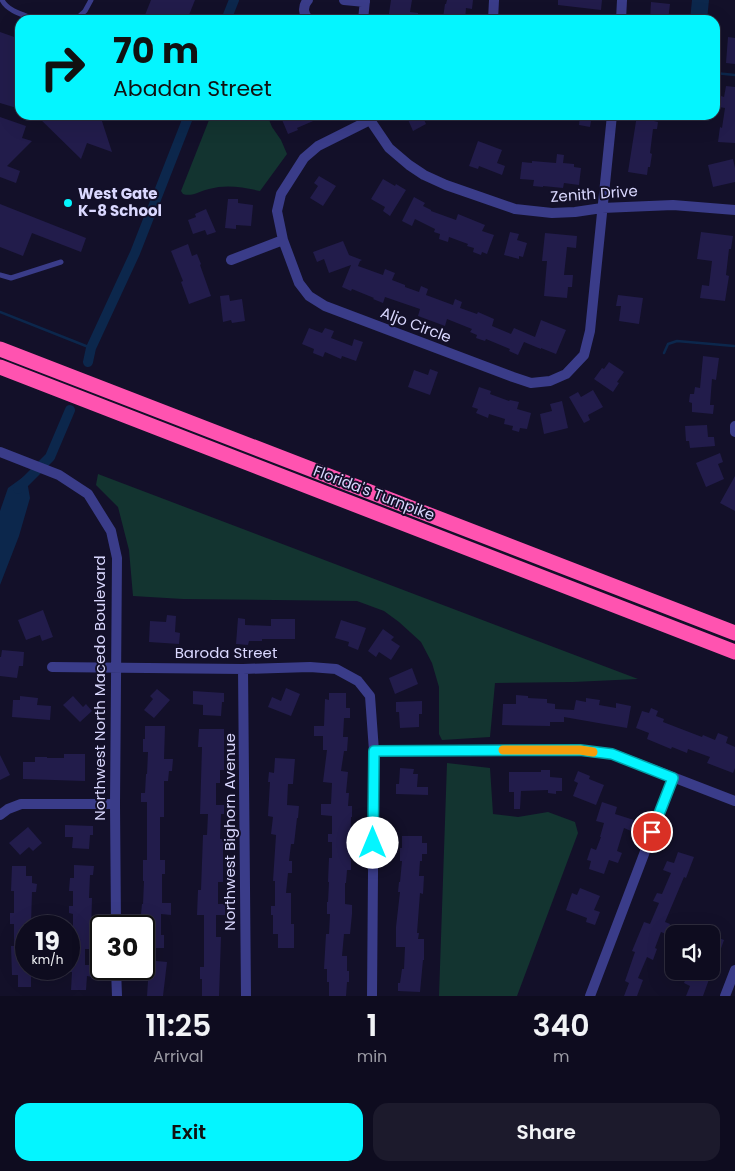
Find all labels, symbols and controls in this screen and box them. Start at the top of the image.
text: 70 m [113,26,199,75]
icon: right [30,35,95,100]
text: Abadan Street [113,73,272,104]
street label: Zenith Drive [550,180,638,207]
place label: West Gate K-8 School [78,183,162,221]
marker: West Gate K-8 School [62,197,74,209]
street label: Aljo Circle [378,301,455,348]
street label: Florida's Turnpike [310,460,438,525]
street label: Northwest North Macedo Boulevard [89,555,110,821]
street label: Baroda Street [175,642,277,663]
street label: Northwest Bighorn Avenue [219,733,240,931]
pin [631,811,673,853]
position arrow [346,816,398,868]
icon: arrive [638,818,666,846]
speed limit sign: 30 [90,915,155,980]
text: 19 [35,924,60,959]
map controls [665,925,720,980]
button: sound [665,925,720,980]
text: km/h [32,951,63,968]
text: 11:25 [145,1004,211,1047]
text: 1 [367,1004,377,1047]
text: 340 [533,1004,590,1047]
text: Arrival [153,1045,204,1068]
text: min [357,1045,387,1068]
text: m [553,1045,569,1068]
button: Exit [15,1103,363,1161]
button: Share [373,1103,720,1161]

